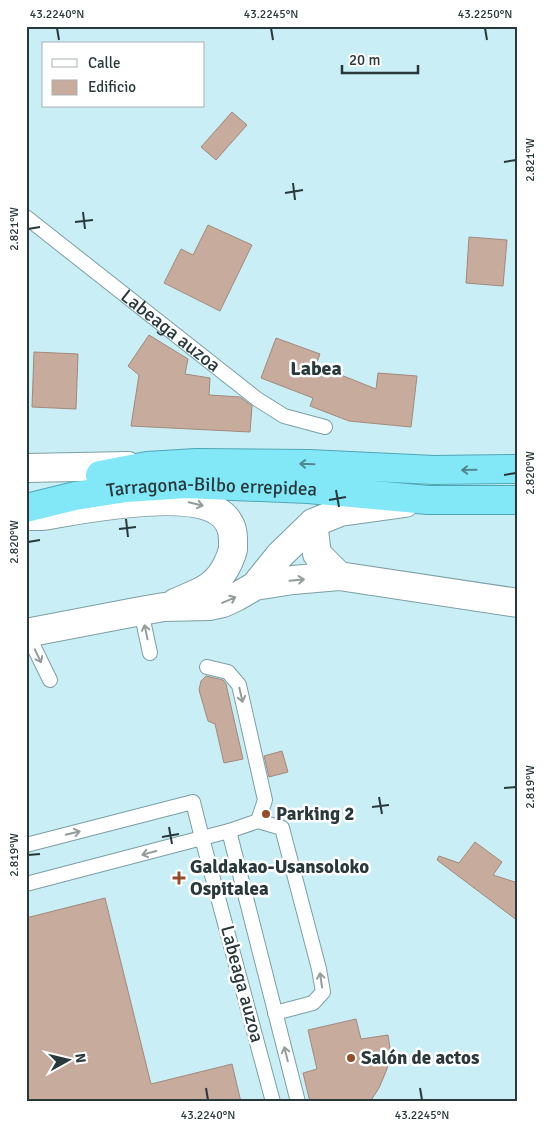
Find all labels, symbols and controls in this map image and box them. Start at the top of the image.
text: 43.2240°N [30,7,84,22]
text: 43.2245°N [244,7,298,22]
text: 43.2250°N [458,7,512,22]
legend [42,42,205,108]
scale bar [342,42,418,74]
text: 20 m [349,51,380,69]
text: Calle [88,54,121,72]
text: Edificio [88,78,136,96]
text: 2.821°W [523,138,538,182]
text: 2.821°W [7,207,22,251]
street label: Labeaga auzoa [116,284,225,377]
district label: Labea [290,356,342,381]
text: 2.820°W [523,451,538,495]
one-way arrow [299,460,315,469]
one-way arrow [461,465,477,474]
street label: Tarragona-Bilbo errepidea [105,472,318,503]
one-way arrow [188,500,204,509]
text: 2.820°W [7,520,22,564]
one-way arrow [289,575,305,584]
one-way arrow [221,595,236,604]
one-way arrow [141,624,150,640]
one-way arrow [34,648,44,663]
one-way arrow [237,686,246,702]
text: 2.819°W [523,765,538,809]
place label: Parking 2 [276,802,355,826]
marker: Parking 2 [260,808,272,820]
one-way arrow [65,827,81,837]
text: 2.819°W [7,833,22,877]
one-way arrow [142,848,158,858]
place label: Galdakao-Usansoloko Ospitalea [190,855,369,901]
marker: Galdakao-Usansoloko Ospitalea [172,871,186,885]
street label: Labeaga auzoa [215,923,269,1045]
one-way arrow [316,972,326,988]
north arrow [42,1036,92,1086]
place label: Salón de actos [361,1046,479,1070]
one-way arrow [280,1047,290,1063]
text: N [71,1052,89,1064]
marker: Salón de actos [345,1052,357,1064]
text: 43.2240°N [181,1108,235,1123]
text: 43.2245°N [395,1108,449,1123]

